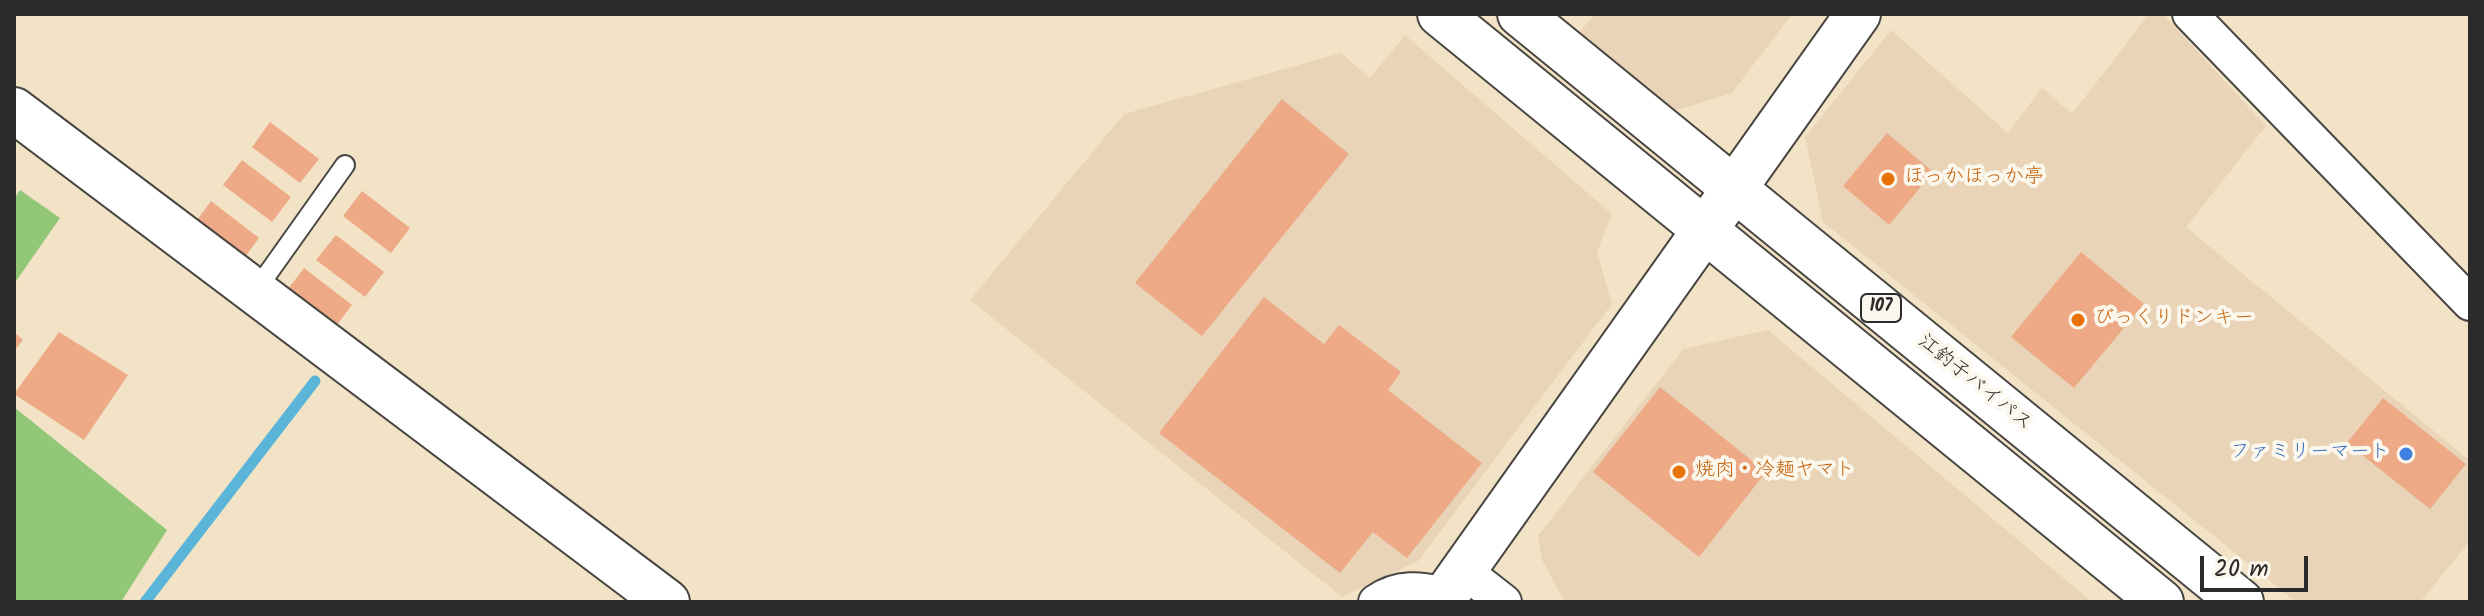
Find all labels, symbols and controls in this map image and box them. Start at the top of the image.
place label: ほっかほっか亭 [1904,167,2044,191]
marker: ほっかほっか亭 [1879,170,1897,188]
road number: 107 [1861,294,1901,322]
place label: びっくりドンキー [2094,308,2254,332]
marker: びっくりドンキー [2069,311,2087,329]
street label: 江釣子バイパス [1912,331,2036,437]
place label: ファミリーマート [2230,442,2390,466]
marker: ファミリーマート [2397,445,2415,463]
place label: 焼肉・冷麺ヤマト [1695,460,1855,484]
marker: 焼肉・冷麺ヤマト [1670,463,1688,481]
scale bar [2204,540,2312,590]
text: 20 m [2214,550,2269,589]

